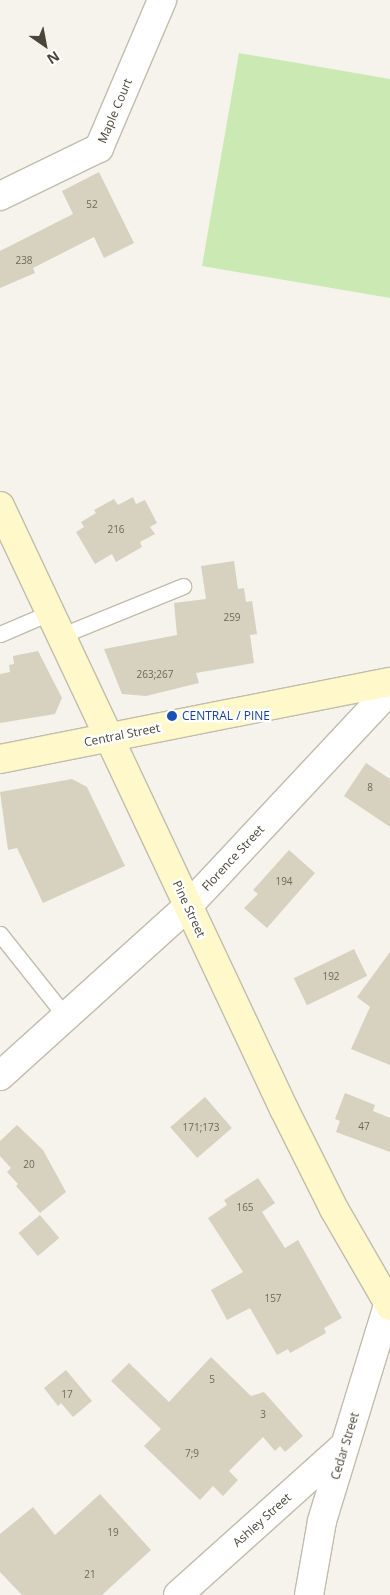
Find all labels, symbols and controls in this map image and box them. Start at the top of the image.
north arrow [20,20,70,70]
text: N [43,47,63,69]
street label: Maple Court [95,76,135,146]
house number: 52 [86,199,98,211]
house number: 238 [15,255,33,267]
house number: 216 [107,524,125,536]
house number: 259 [223,612,241,624]
house number: 263;267 [137,669,173,681]
place label: CENTRAL / PINE [182,709,270,723]
marker: CENTRAL / PINE [166,710,178,722]
street label: Central Street [83,721,161,749]
house number: 8 [367,782,373,794]
street label: Florence Street [199,822,267,894]
house number: 194 [275,876,293,888]
street label: Pine Street [170,878,208,940]
house number: 192 [322,971,340,983]
house number: 47 [358,1121,370,1133]
house number: 171;173 [183,1122,219,1134]
house number: 20 [23,1159,35,1171]
house number: 165 [236,1202,254,1214]
house number: 157 [264,1293,282,1305]
house number: 5 [209,1374,215,1386]
house number: 17 [61,1389,73,1401]
house number: 3 [260,1409,266,1421]
street label: Cedar Street [328,1410,362,1482]
house number: 7;9 [185,1448,199,1460]
street label: Ashley Street [230,1490,294,1550]
house number: 19 [107,1527,119,1539]
house number: 21 [84,1569,96,1581]

